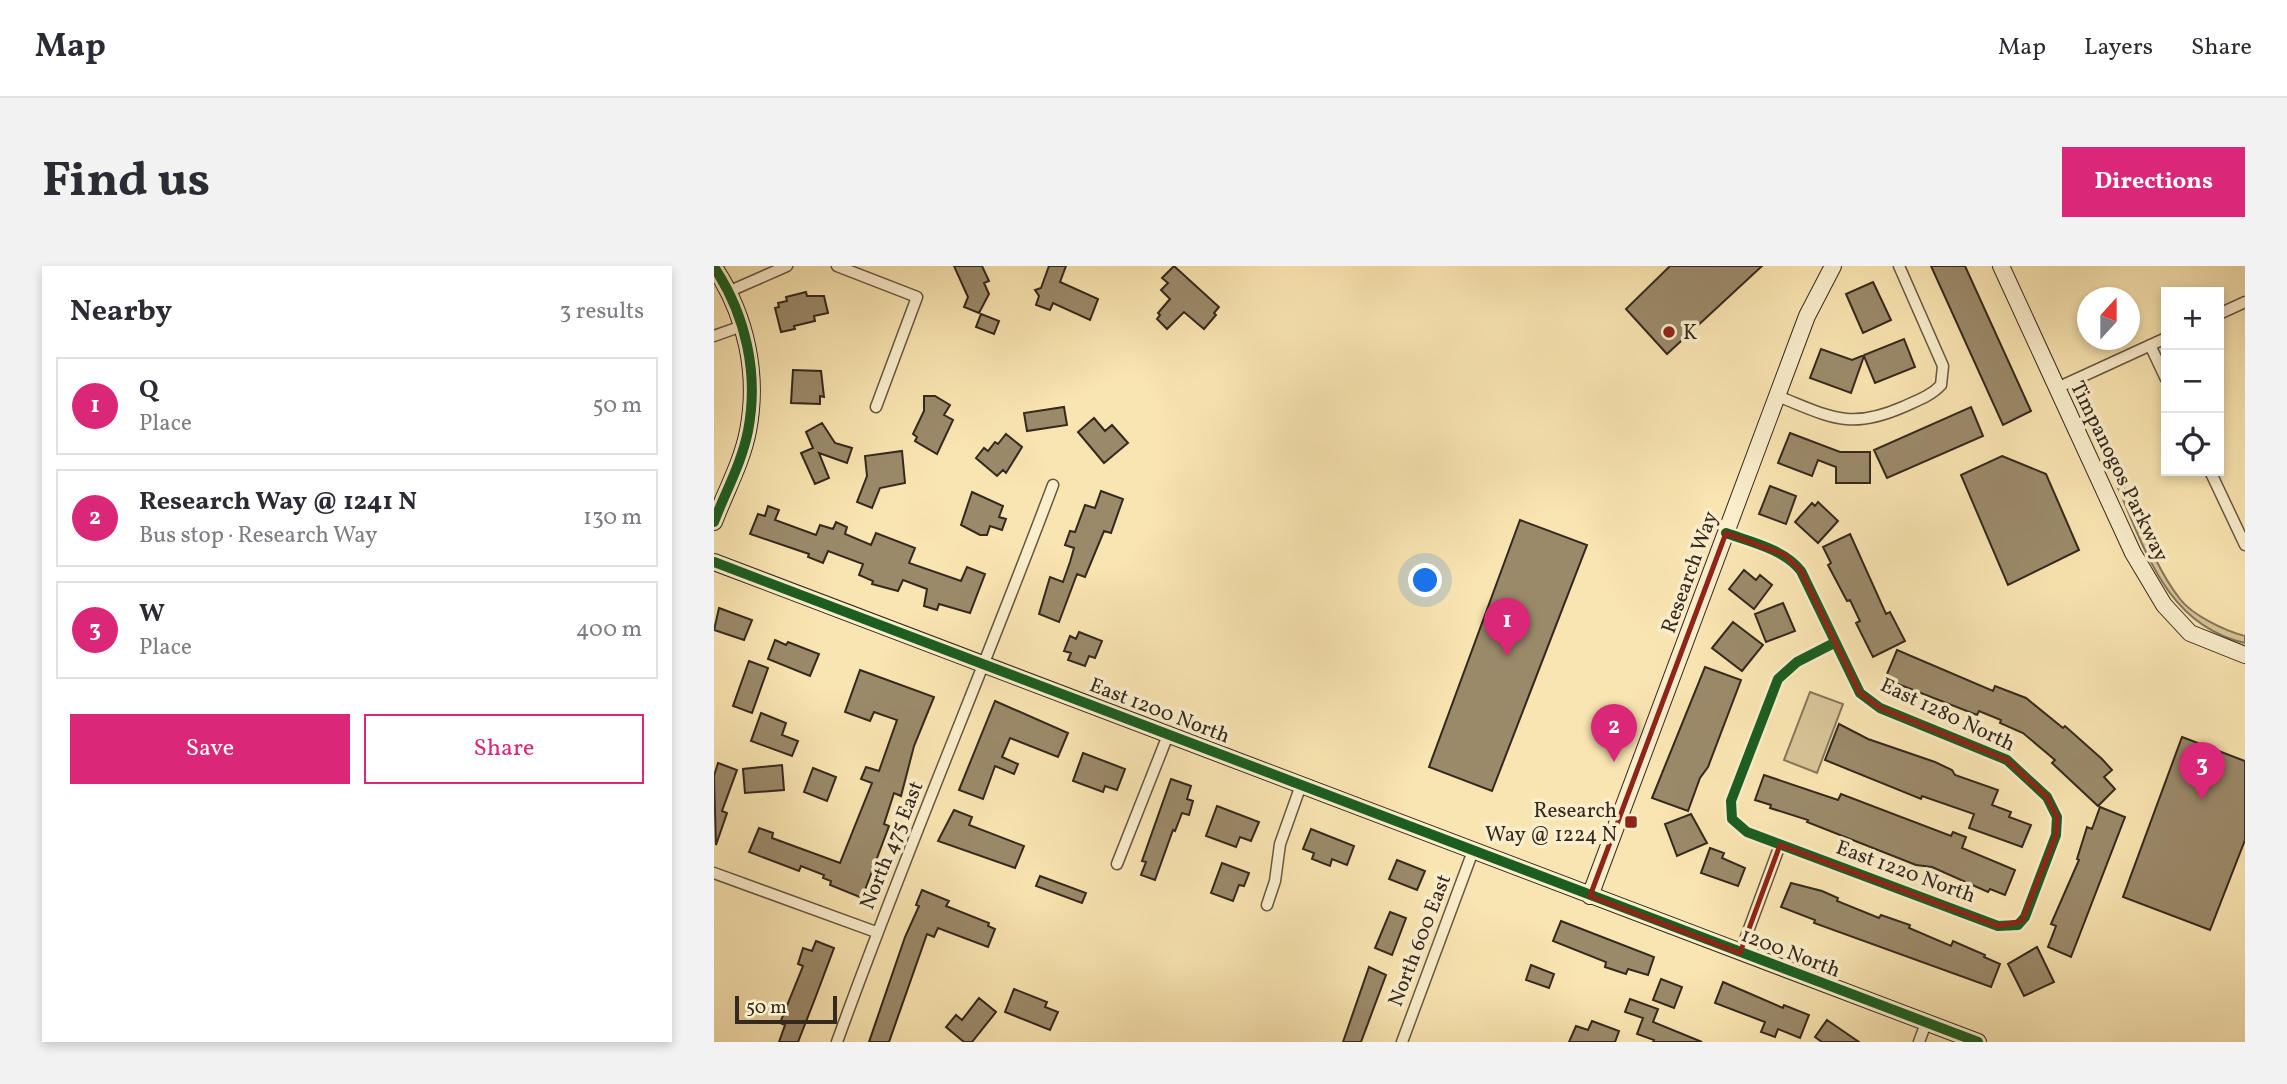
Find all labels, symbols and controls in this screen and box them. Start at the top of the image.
text: Map [35,25,106,71]
text: Map [1998,31,2046,65]
text: Layers [2084,31,2153,65]
text: Share [2191,31,2252,65]
button: Directions [2062,147,2245,217]
text: Find us [42,148,210,217]
north arrow [2077,287,2140,350]
map controls [2161,287,2224,476]
button: + [2161,287,2224,350]
text: Nearby [70,291,172,333]
text: 3 results [559,296,644,328]
place label: K [1683,319,1697,348]
marker: K [1661,324,1677,340]
button: − [2161,350,2224,413]
text: Q [139,372,158,408]
street label: Timpanogos Parkway [2062,376,2175,567]
text: 1 [90,390,100,422]
text: 50 m [593,390,642,422]
text: Place [139,408,192,440]
button: locate [2161,413,2224,476]
text: Research Way @ 1241 N [139,484,417,520]
text: 2 [89,502,101,534]
text: 130 m [583,502,642,534]
street label: Research Way [1655,507,1726,638]
text: Bus stop · Research Way [139,520,378,552]
your location [1408,563,1442,597]
text: W [139,596,165,632]
pin: 1 [1484,598,1530,656]
text: 3 [89,614,101,646]
text: 400 m [576,614,642,646]
text: Place [139,632,192,664]
street label: East 1200 North [1085,671,1234,751]
street label: East 1280 North [1875,671,2020,759]
pin: 2 [1591,704,1637,762]
button: Save [70,714,350,784]
button: Share [364,714,644,784]
pin: 3 [2179,742,2225,800]
street label: North 475 East [853,777,931,914]
place label: Research Way @ 1224 N [1485,797,1617,850]
marker: Research Way @ 1224 N [1623,814,1639,830]
street label: East 1220 North [1832,834,1979,911]
street label: North 600 East [1382,870,1459,1011]
street label: 1200 North [1736,921,1844,986]
scale bar [735,993,836,1025]
text: 50 m [746,995,787,1021]

